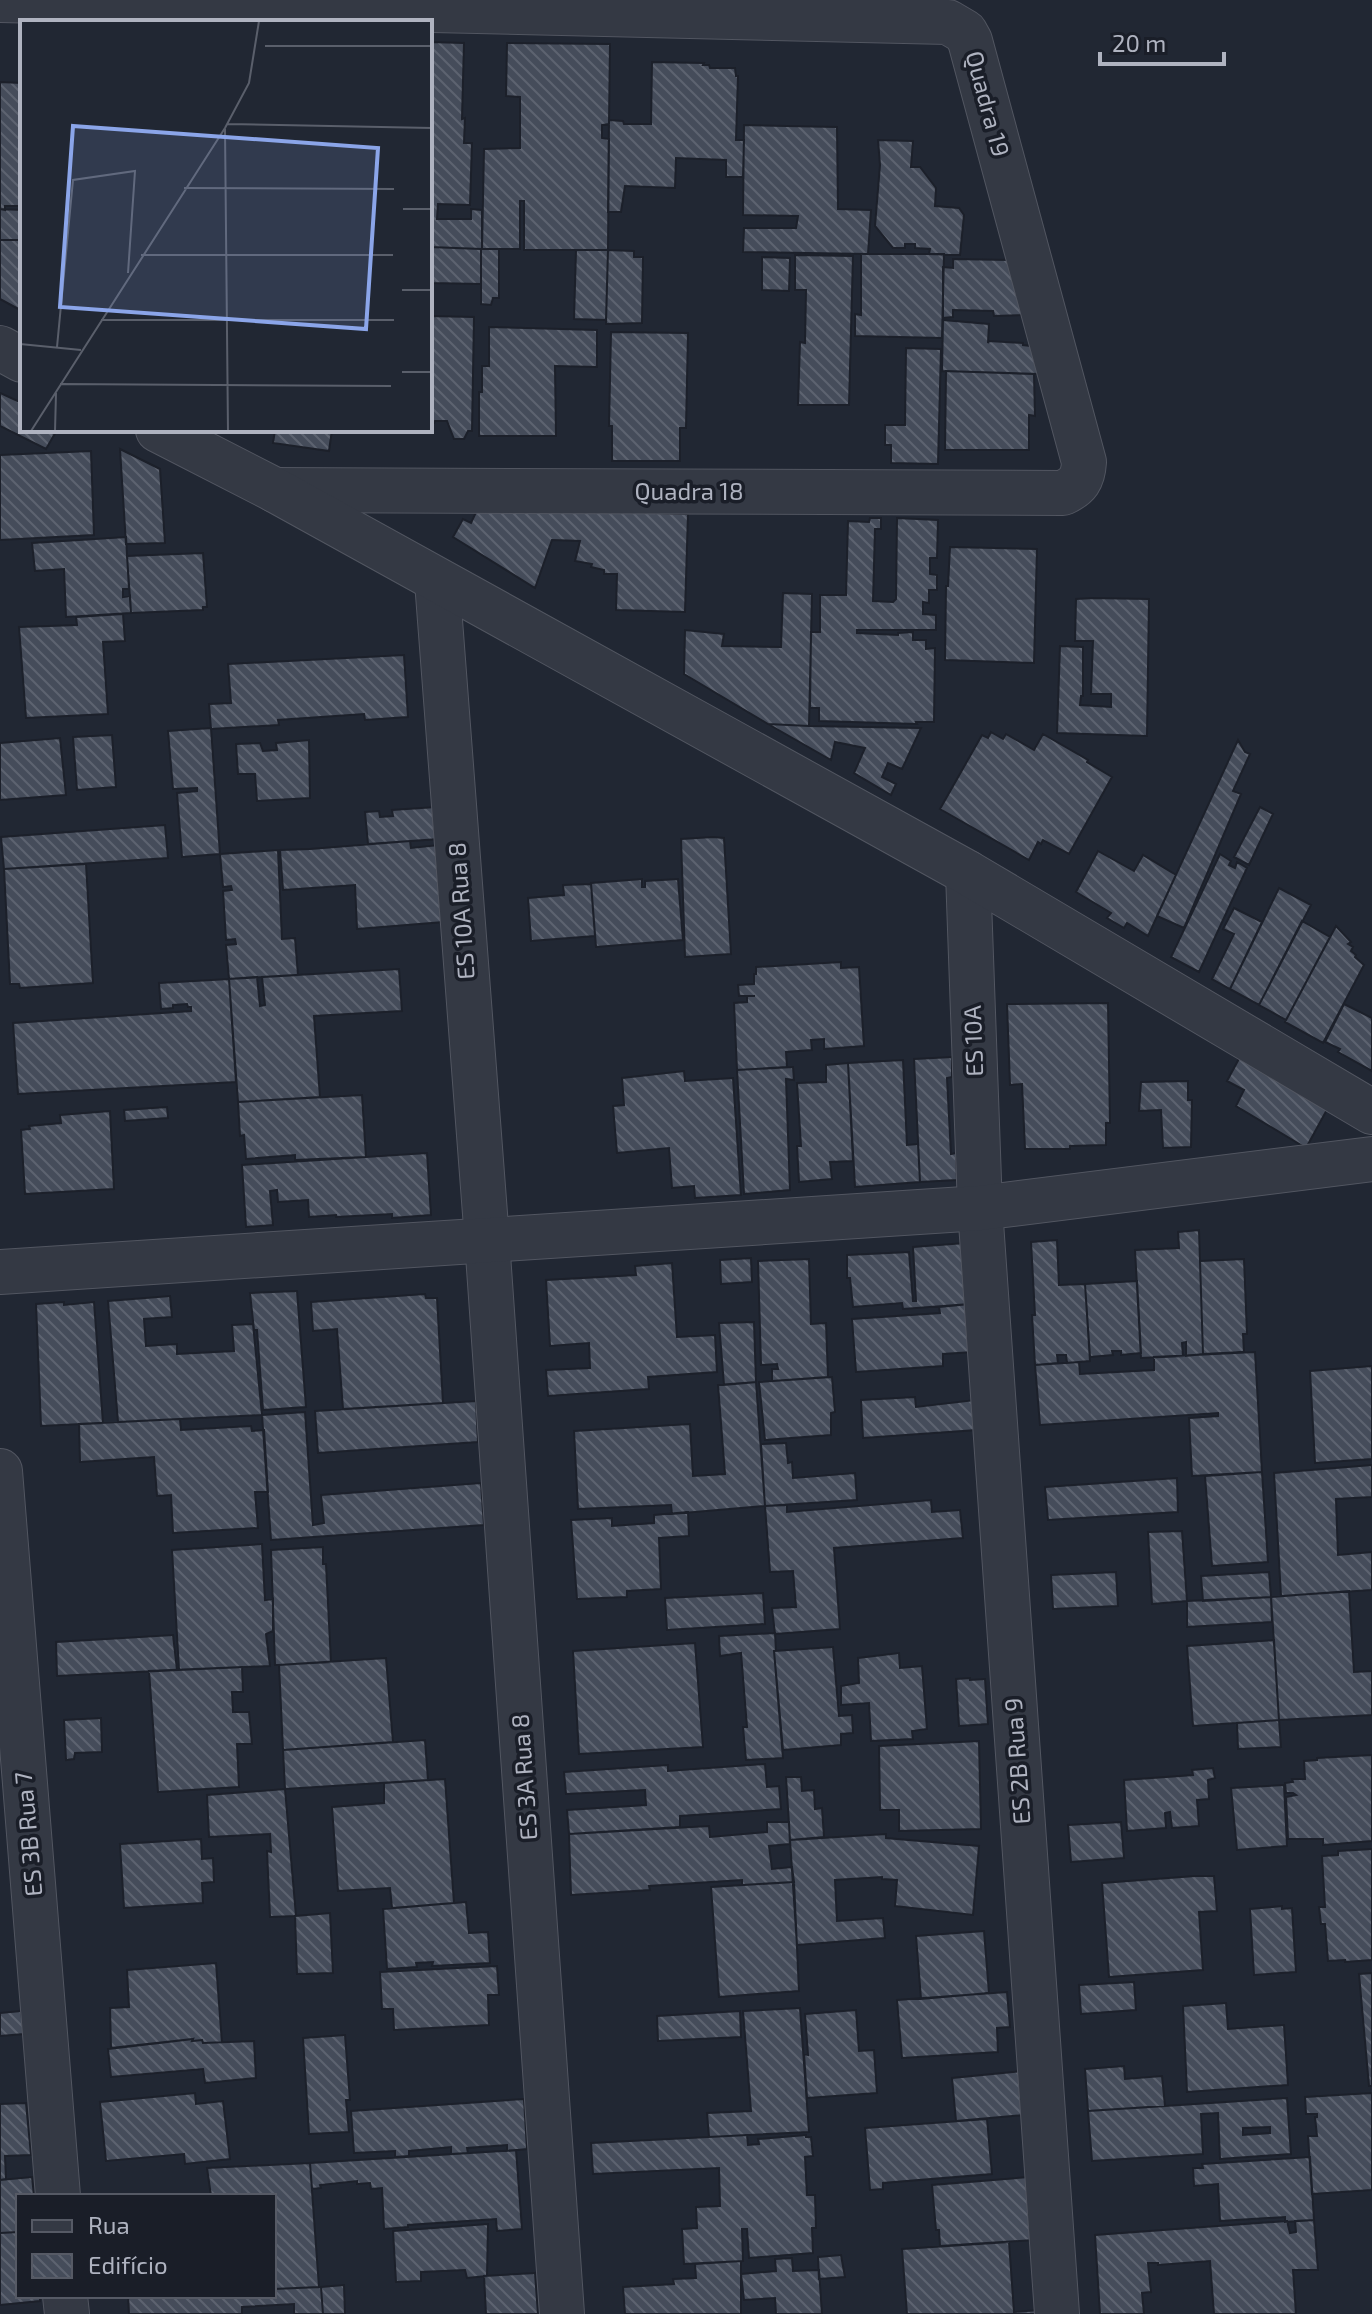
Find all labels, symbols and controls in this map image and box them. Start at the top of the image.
scale bar [1100,16,1224,66]
inset map [20,20,432,432]
text: 20 m [1112,28,1166,57]
street label: Quadra 19 [960,48,1016,160]
street label: Quadra 18 [635,476,743,505]
street label: ES 10A Rua 8 [441,841,480,981]
street label: ES 10A [957,1005,988,1077]
street label: ES 2B Rua 9 [998,1697,1035,1825]
street label: ES 3A Rua 8 [505,1713,542,1841]
street label: ES 3B Rua 7 [8,1771,47,1898]
legend [16,2194,276,2298]
text: Rua [88,2210,130,2239]
text: Edifício [88,2250,168,2279]

